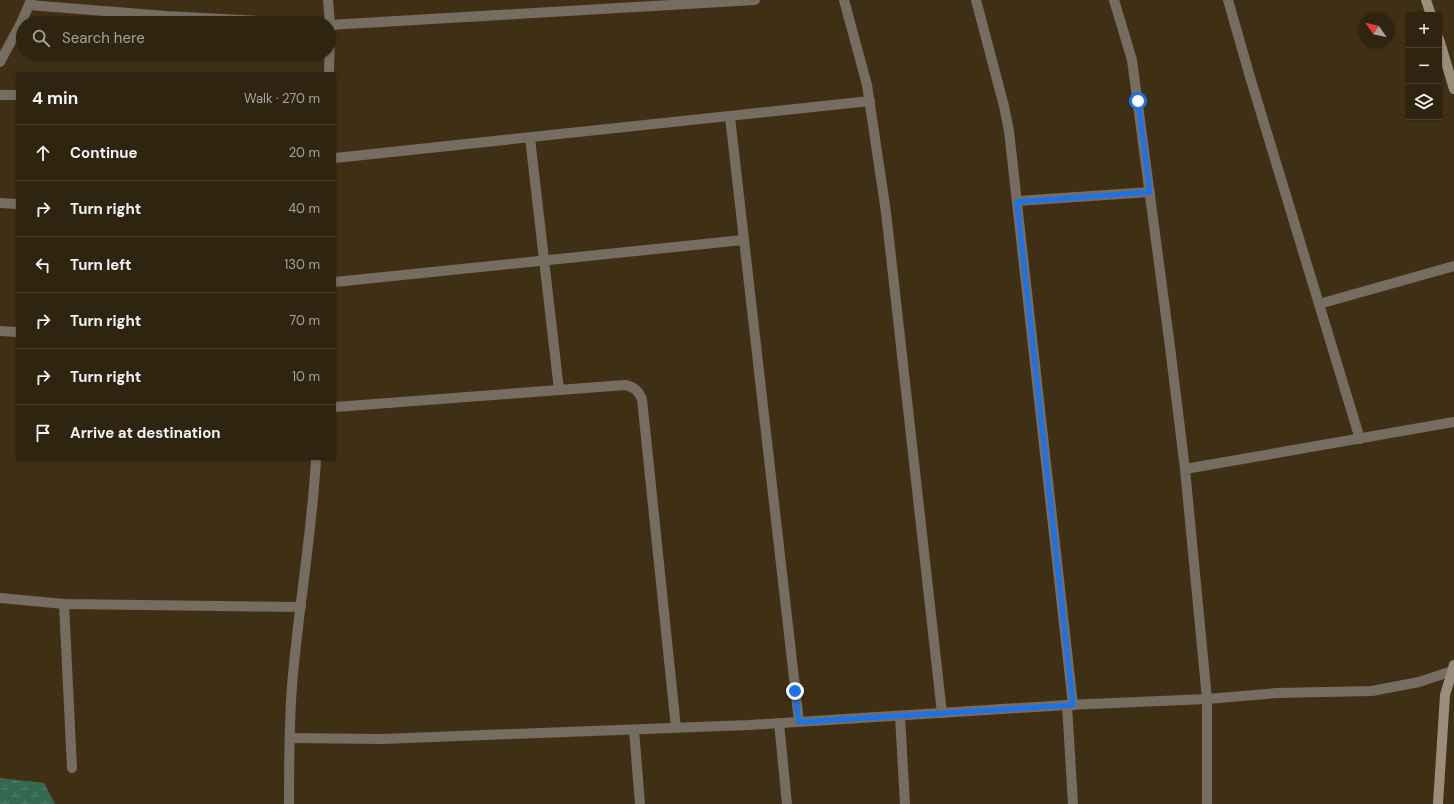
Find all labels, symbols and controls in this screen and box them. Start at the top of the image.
north arrow [1358,12,1394,48]
map controls [1406,12,1442,120]
button: + [1406,12,1442,48]
search box [16,16,336,60]
icon: search [30,27,52,49]
text: Search here [62,28,145,48]
button: − [1406,48,1442,84]
button: layers [1406,84,1442,120]
text: 4 min [32,87,78,109]
text: Walk · 270 m [244,90,320,107]
route start [1129,92,1147,110]
icon: ahead [32,142,54,164]
text: Continue [70,143,138,163]
text: 20 m [289,144,320,161]
icon: right [32,198,54,220]
text: Turn right [70,199,141,219]
text: 40 m [288,200,320,217]
icon: left [32,254,54,276]
text: Turn left [70,255,131,275]
text: 130 m [284,256,320,273]
icon: right [32,310,54,332]
text: Turn right [70,311,141,331]
text: 70 m [289,312,320,329]
icon: right [32,366,54,388]
text: Turn right [70,367,141,387]
text: 10 m [292,368,320,385]
icon: arrive [32,422,54,444]
text: Arrive at destination [70,423,221,443]
route end [786,682,804,700]

